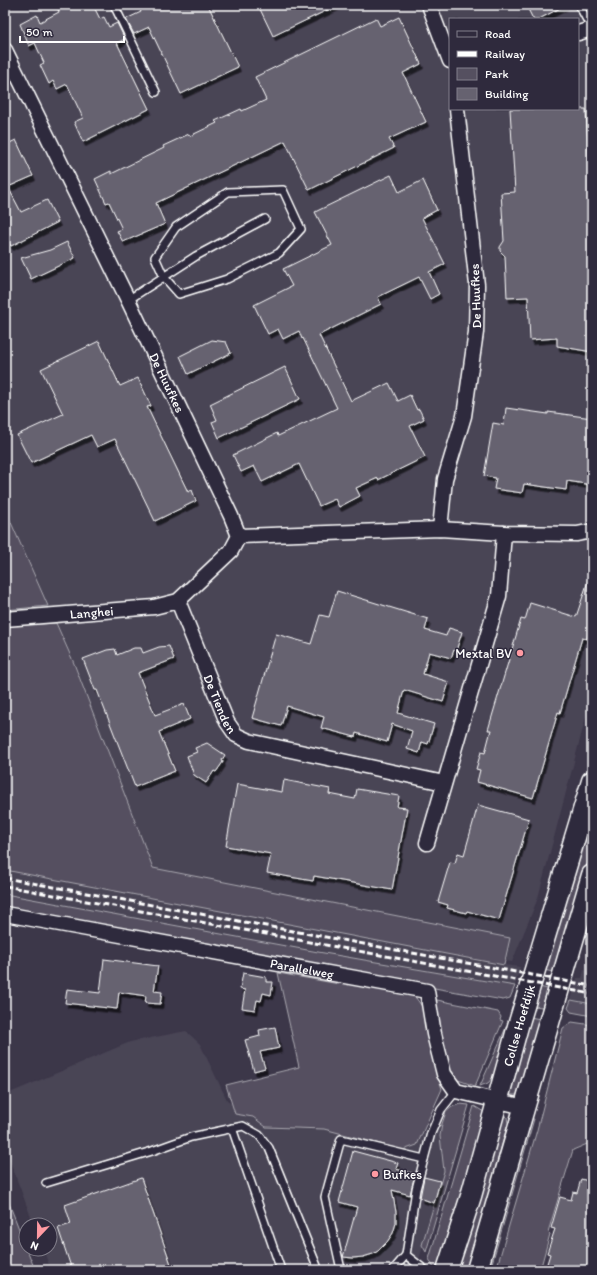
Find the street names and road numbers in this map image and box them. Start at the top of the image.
street label: De Huufkes [467,263,484,329]
street label: De Huufkes [146,350,188,415]
street label: Langhei [69,603,114,622]
street label: De Tienden [201,672,240,737]
street label: Parallelweg [269,956,335,982]
street label: Collse Hoefdijk [500,983,538,1068]

